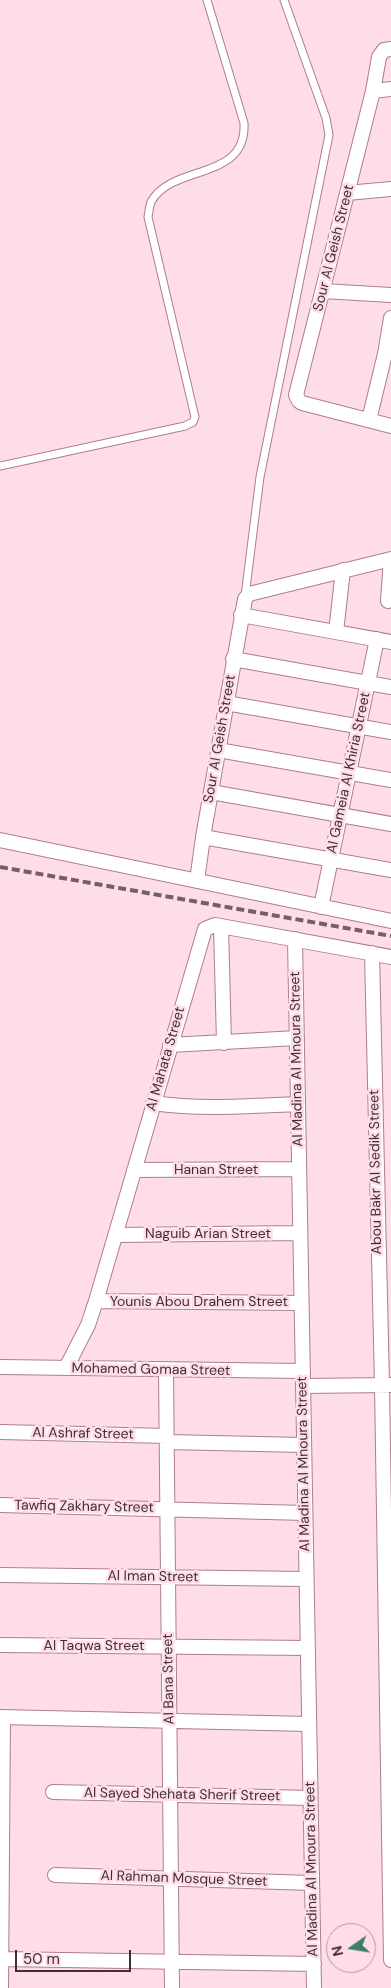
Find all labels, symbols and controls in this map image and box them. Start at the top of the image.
street label: Sour Al Geish Street [310,183,358,313]
street label: Sour Al Geish Street [200,674,240,804]
street label: Al Gameia Al Khiria Street [324,691,374,855]
street label: Al Madina Al Mnoura Street [287,971,307,1147]
street label: Al Mahata Street [143,1005,189,1113]
street label: Abou Bakr Al Sedik Street [366,1089,386,1255]
street label: Hanan Street [174,1162,258,1178]
street label: Naguib Arian Street [145,1226,271,1242]
street label: Younis Abou Drahem Street [110,1294,288,1310]
street label: Mohamed Gomaa Street [72,1360,230,1380]
street label: Al Madina Al Mnoura Street [294,1376,314,1552]
street label: Al Ashraf Street [32,1425,134,1443]
street label: Tawfiq Zakhary Street [14,1497,154,1517]
street label: Al Iman Street [107,1568,199,1586]
street label: Al Bana Street [160,1633,178,1725]
street label: Al Taqwa Street [44,1638,144,1654]
street label: Al Madina Al Mnoura Street [302,1781,322,1957]
street label: Al Sayed Shehata Sherif Street [84,1785,280,1805]
street label: Al Rahman Mosque Street [100,1868,268,1890]
north arrow [326,1923,376,1973]
scale bar [18,1940,134,1972]
text: N [327,1944,347,1958]
text: 50 m [23,1949,60,1969]

